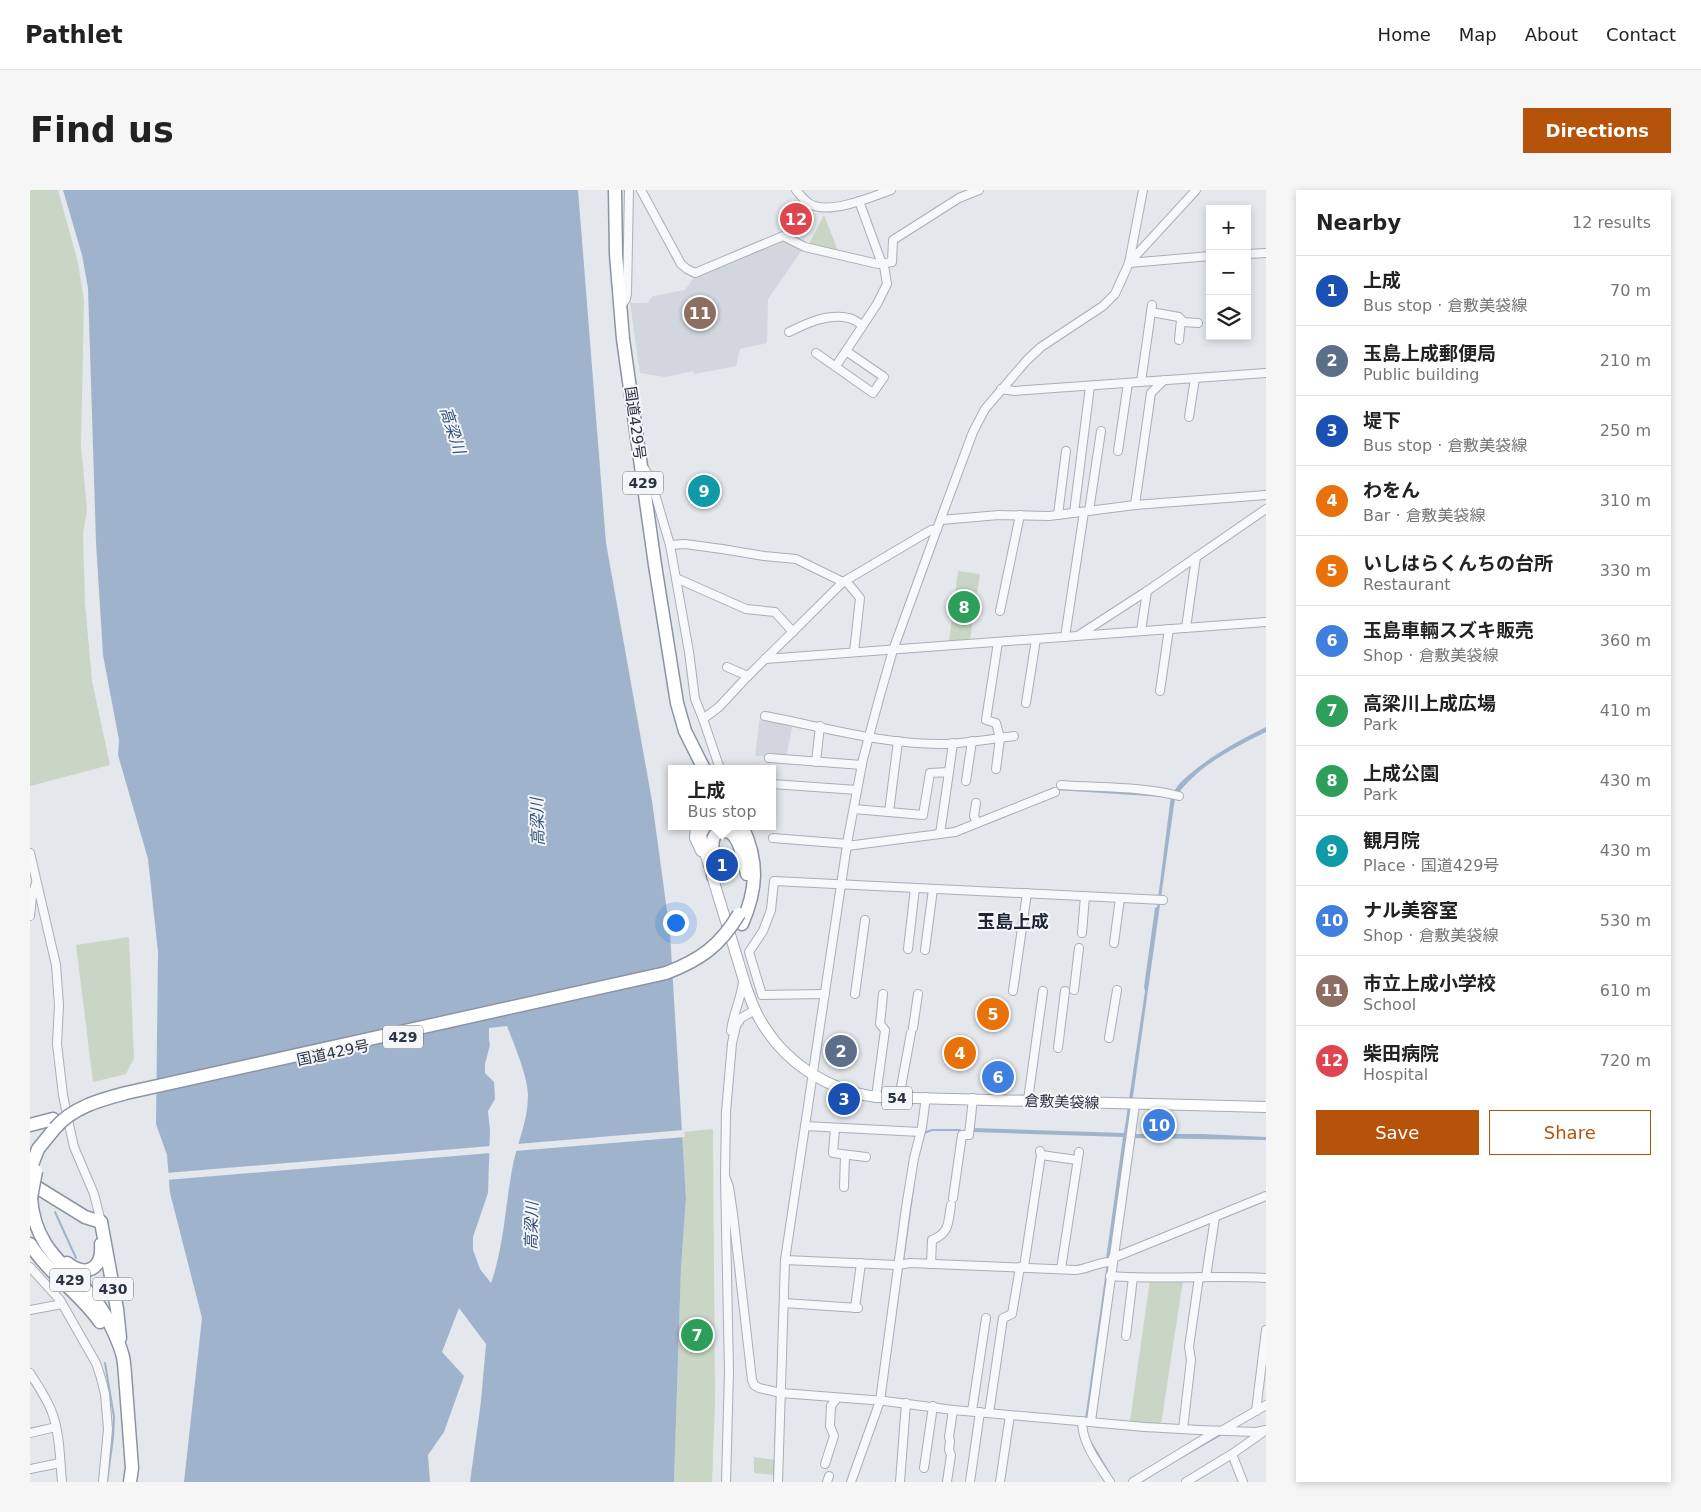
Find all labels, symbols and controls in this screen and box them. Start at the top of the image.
text: Pathlet [25,21,123,49]
text: Home [1378,24,1431,45]
text: Map [1459,24,1497,45]
text: About [1525,24,1578,45]
text: Contact [1606,24,1676,45]
button: Directions [1523,108,1671,153]
text: Find us [30,110,174,150]
pin: 12 [780,200,812,238]
map controls [1206,205,1251,340]
button: + [1206,205,1251,250]
text: Nearby [1316,211,1401,235]
text: 12 results [1572,213,1651,232]
button: − [1206,250,1251,295]
text: 上成 [1363,269,1401,291]
text: 1 [1326,281,1338,300]
text: 70 m [1610,281,1651,300]
pin: 11 [684,294,716,332]
button: layers [1206,295,1251,340]
text: Bus stop · 倉敷美袋線 [1363,296,1527,315]
text: 玉島上成郵便局 [1363,342,1496,364]
text: 2 [1326,351,1338,370]
text: 210 m [1600,351,1651,370]
text: Public building [1363,365,1480,384]
street label: 国道429号 [621,385,649,461]
water label: 高梁川 [436,404,470,458]
text: 堤下 [1363,409,1401,431]
text: 3 [1326,421,1338,440]
text: 250 m [1600,421,1651,440]
text: Bus stop · 倉敷美袋線 [1363,436,1527,455]
road number: 429 [623,472,663,494]
pin: 9 [688,472,720,510]
text: わをん [1363,479,1420,501]
text: 4 [1326,491,1338,510]
text: 310 m [1600,491,1651,510]
text: Bar · 倉敷美袋線 [1363,506,1486,525]
text: いしはらくんちの台所 [1363,552,1553,574]
text: 5 [1326,561,1338,580]
text: 330 m [1600,561,1651,580]
text: Restaurant [1363,575,1451,594]
pin: 8 [948,588,980,626]
text: 玉島車輛スズキ販売 [1363,619,1534,641]
text: 6 [1326,631,1338,650]
text: 360 m [1600,631,1651,650]
text: Shop · 倉敷美袋線 [1363,646,1499,665]
text: 高梁川上成広場 [1363,692,1496,714]
text: 7 [1326,701,1338,720]
text: 410 m [1600,701,1651,720]
text: Park [1363,715,1398,734]
text: 上成公園 [1363,762,1439,784]
popup [668,765,776,830]
text: 8 [1326,771,1338,790]
text: 430 m [1600,771,1651,790]
text: 上成 [687,779,725,801]
text: Park [1363,785,1398,804]
water label: 高梁川 [527,796,548,846]
text: Bus stop [687,802,757,821]
text: 観月院 [1363,829,1420,851]
text: 9 [1326,841,1338,860]
text: 430 m [1600,841,1651,860]
pin: 1 [706,846,738,884]
text: Place · 国道429号 [1363,856,1499,875]
text: ナル美容室 [1363,899,1458,921]
your location [663,910,689,936]
district label: 玉島上成 [977,911,1049,932]
text: 10 [1321,911,1343,930]
text: 530 m [1600,911,1651,930]
text: Shop · 倉敷美袋線 [1363,926,1499,945]
text: 市立上成小学校 [1363,972,1496,994]
text: 11 [1321,981,1343,1000]
text: 610 m [1600,981,1651,1000]
pin: 5 [977,995,1009,1033]
text: School [1363,995,1416,1014]
road number: 429 [383,1026,423,1049]
pin: 2 [825,1032,857,1070]
pin: 4 [944,1034,976,1072]
street label: 国道429号 [295,1037,371,1069]
text: 柴田病院 [1363,1042,1439,1064]
text: 12 [1321,1051,1343,1070]
text: 720 m [1600,1051,1651,1070]
pin: 6 [982,1058,1014,1096]
text: Hospital [1363,1065,1428,1084]
pin: 3 [828,1080,860,1118]
road number: 54 [882,1086,912,1110]
street label: 倉敷美袋線 [1024,1092,1100,1112]
pin: 10 [1143,1106,1175,1144]
button: Save [1316,1110,1479,1155]
button: Share [1489,1110,1651,1155]
water label: 高梁川 [522,1200,541,1250]
road number: 429 [50,1268,90,1292]
road number: 430 [93,1278,133,1300]
pin: 7 [681,1316,713,1354]

